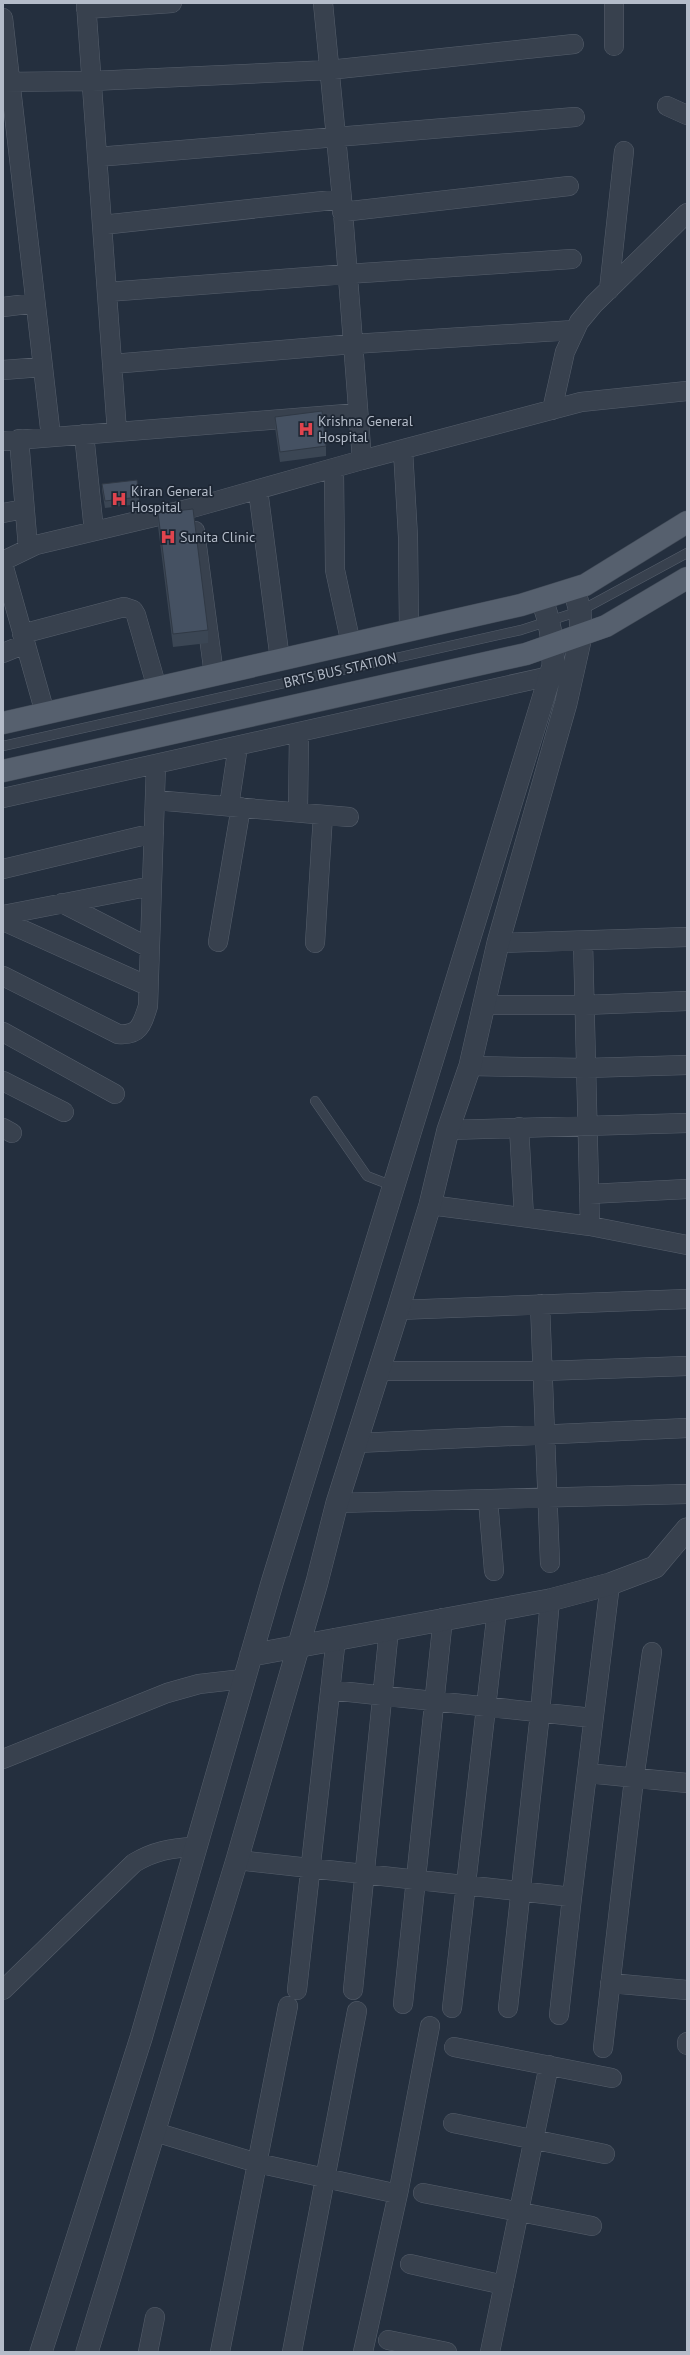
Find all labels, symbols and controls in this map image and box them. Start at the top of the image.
place label: Krishna General Hospital [318,412,413,446]
hospital icon: Krishna General Hospital [297,420,315,438]
place label: Kiran General Hospital [131,482,213,516]
hospital icon: Kiran General Hospital [110,490,128,508]
hospital icon: Sunita Clinic [159,528,177,546]
place label: Sunita Clinic [180,528,255,546]
street label: BRTS BUS STATION [282,648,398,692]

